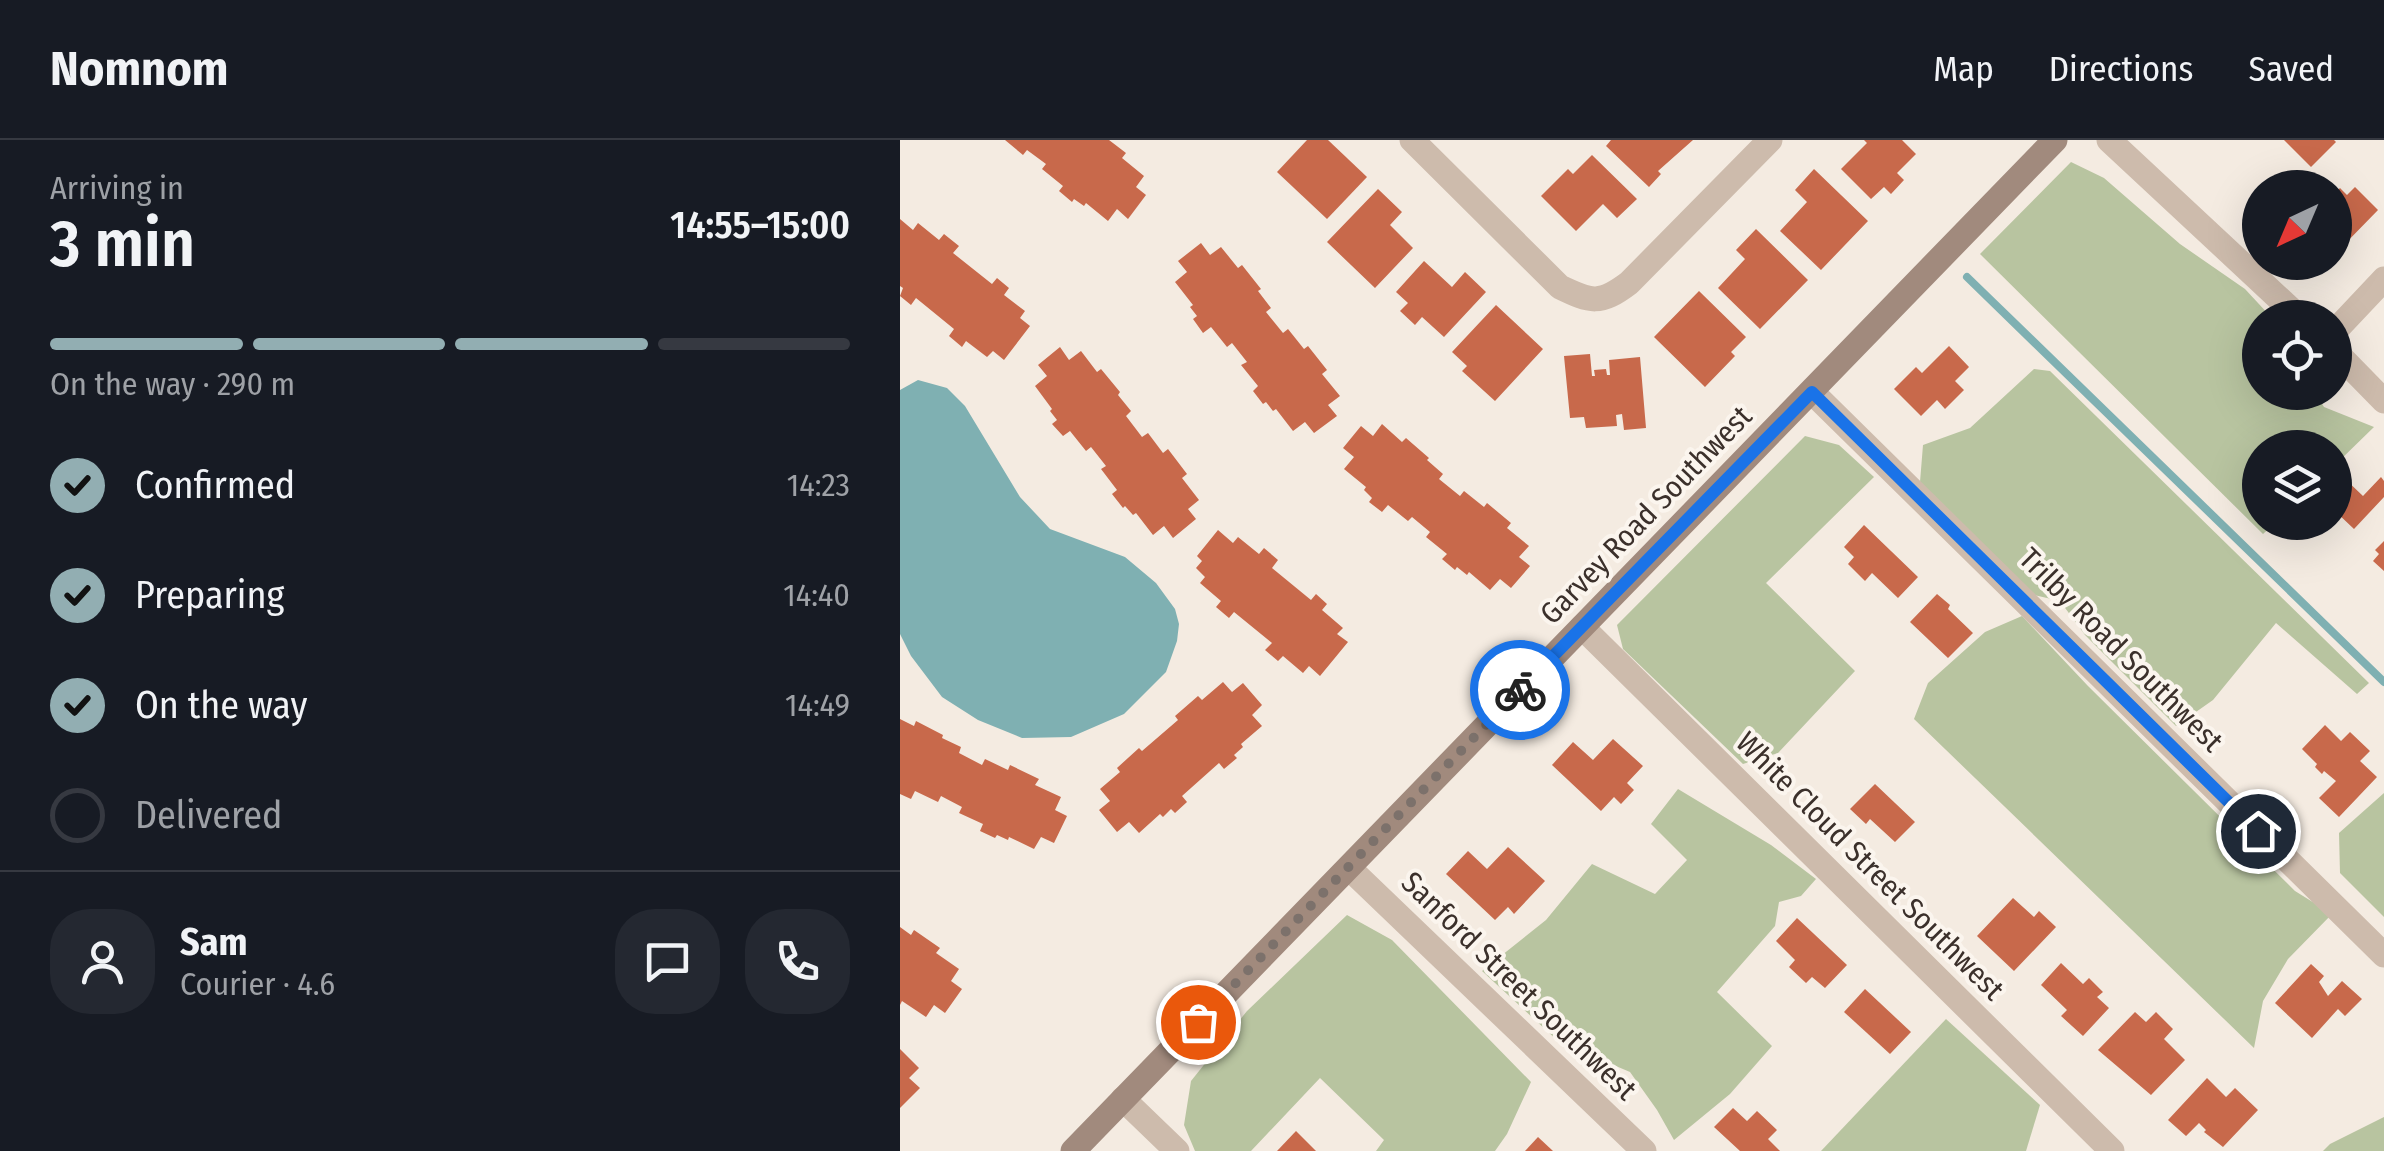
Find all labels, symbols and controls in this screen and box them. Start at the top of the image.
text: Nomnom [50,40,228,98]
text: Map [1933,48,1994,90]
text: Directions [2049,48,2194,90]
text: Saved [2249,48,2334,90]
text: Arriving in [50,169,184,207]
north arrow [2242,170,2352,280]
map controls [2242,170,2352,540]
text: 14:55–15:00 [670,202,850,248]
text: 3 min [50,205,195,283]
button: locate [2242,300,2352,410]
text: On the way · 290 m [50,365,295,403]
street label: Garvey Road Southwest [1533,398,1759,631]
button: layers [2242,430,2352,540]
icon: check [50,458,105,513]
text: Confirmed [135,462,295,508]
text: 14:23 [787,466,850,504]
street label: Trilby Road Southwest [2012,541,2231,760]
icon: check [50,568,105,623]
text: Preparing [135,572,284,618]
text: 14:40 [783,576,850,614]
courier [1470,640,1570,740]
icon: bike [1493,663,1548,718]
icon: check [50,678,105,733]
text: On the way [135,682,307,728]
text: 14:49 [785,686,850,724]
street label: White Cloud Street Southwest [1728,724,2012,1008]
pin [2216,789,2301,874]
text: Delivered [135,792,282,838]
icon: home [2231,804,2286,859]
street label: Sanford Street Southwest [1394,864,1644,1108]
button: person [50,909,155,1014]
button: chat [615,909,720,1014]
button: phone [745,909,850,1014]
text: Sam [180,919,248,965]
text: Courier · 4.6 [180,965,335,1003]
pin [1156,980,1241,1065]
icon: bag [1171,995,1226,1050]

